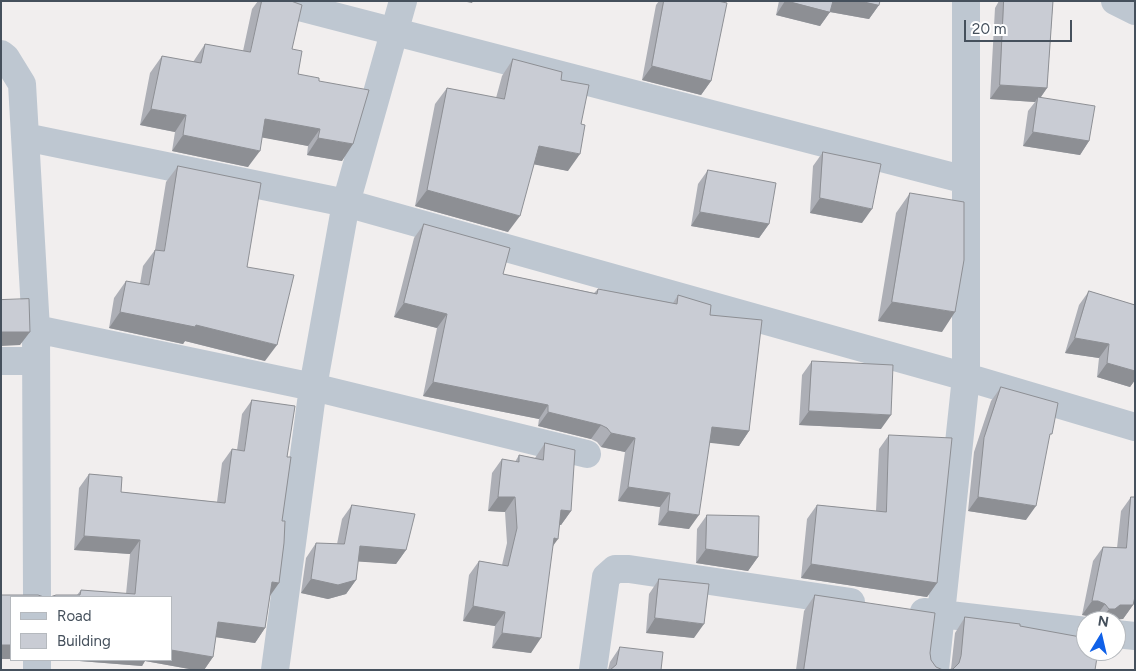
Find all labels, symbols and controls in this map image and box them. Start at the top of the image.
scale bar [966,10,1074,42]
text: 20 m [972,20,1006,38]
legend [10,596,172,661]
text: Road [57,607,92,625]
north arrow [1076,611,1126,661]
text: N [1097,612,1110,631]
text: Building [57,632,111,650]

